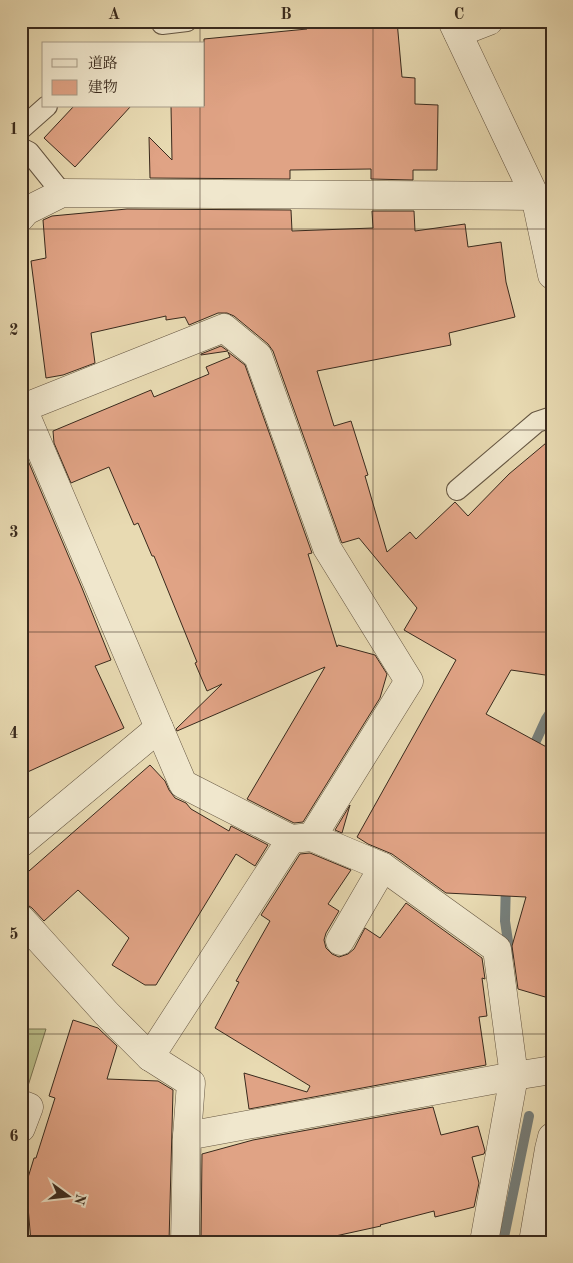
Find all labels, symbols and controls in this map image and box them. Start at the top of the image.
text: A [108,7,120,23]
text: B [280,7,292,23]
text: C [454,7,464,23]
legend [42,42,205,108]
text: 道路 [88,55,118,72]
text: 建物 [88,79,118,96]
text: 1 [9,122,19,138]
text: 2 [9,323,19,339]
text: 3 [9,525,19,541]
text: 4 [9,726,19,742]
text: 5 [9,927,19,943]
text: 6 [9,1129,19,1145]
north arrow [42,1170,92,1220]
text: N [71,1192,88,1206]

